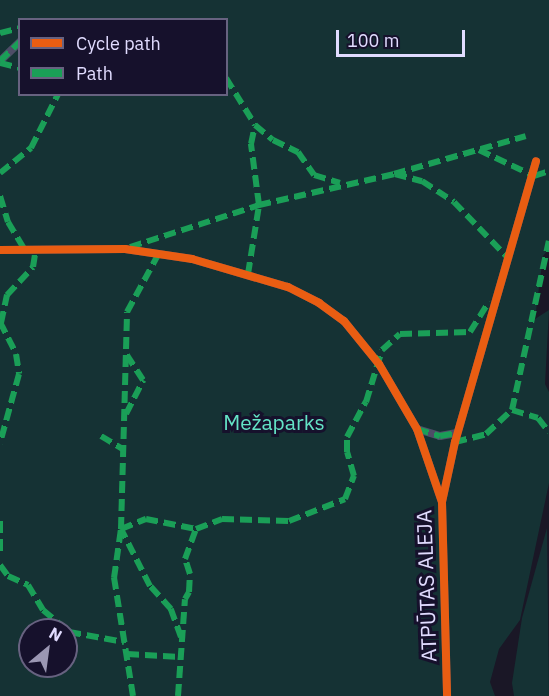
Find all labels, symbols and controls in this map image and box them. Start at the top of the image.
legend [18,18,228,96]
scale bar [339,18,468,56]
text: 100 m [347,29,399,52]
text: Cycle path [76,32,161,55]
text: Path [76,62,113,85]
park label: Mežaparks [223,409,325,435]
street label: ATPŪTAS ALEJA [411,509,441,663]
north arrow [18,618,78,678]
text: N [46,622,66,646]

